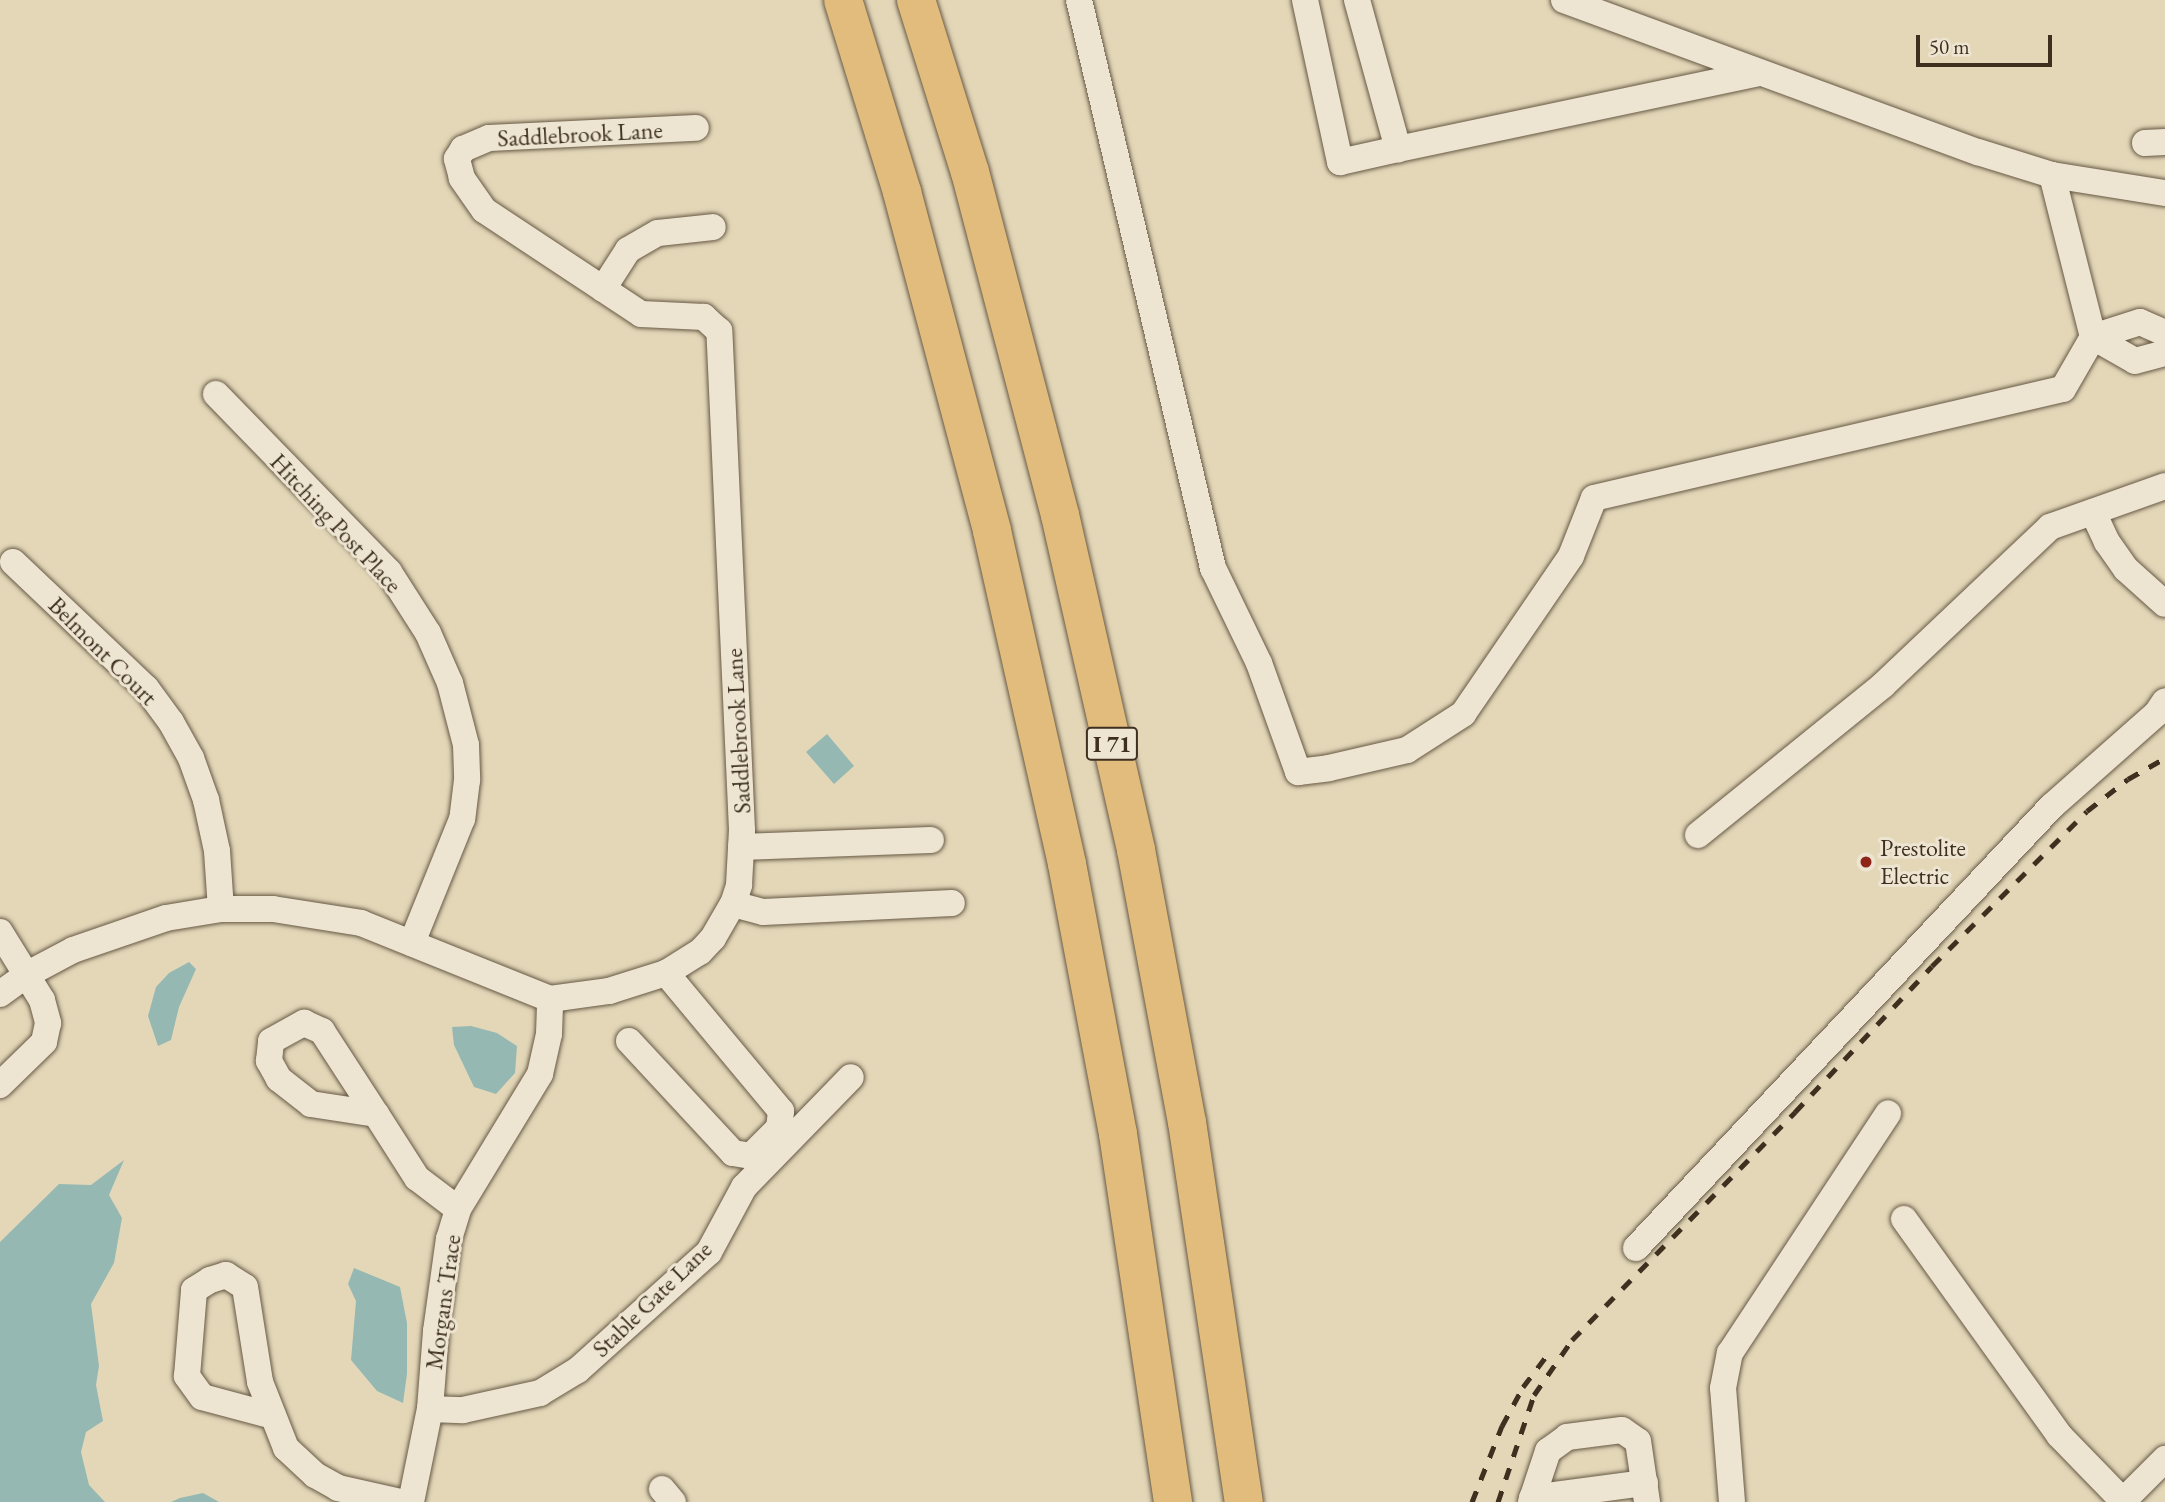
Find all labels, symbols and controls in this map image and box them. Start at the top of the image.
scale bar [1920,21,2056,65]
text: 50 m [1929,33,1970,60]
street label: Saddlebrook Lane [497,115,663,153]
street label: Hitching Post Place [264,447,408,599]
street label: Belmont Court [43,591,163,711]
street label: Saddlebrook Lane [719,648,757,814]
road number: I 71 [1086,724,1138,764]
place label: Prestolite Electric [1880,834,1966,890]
marker: Prestolite Electric [1858,854,1874,870]
street label: Morgans Trace [419,1233,467,1371]
street label: Stable Gate Lane [586,1235,718,1363]

